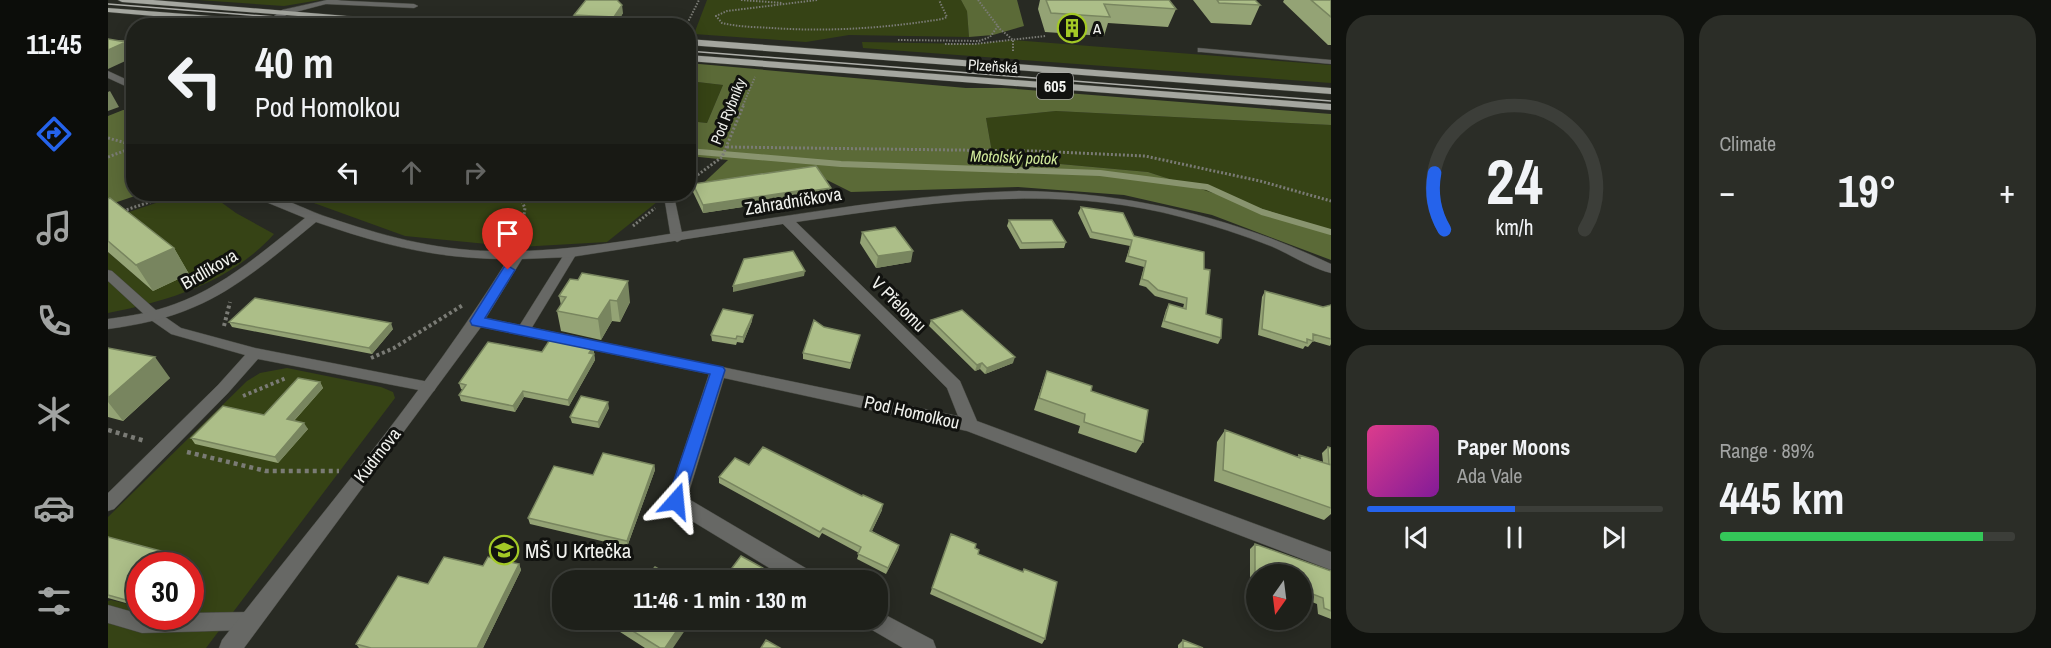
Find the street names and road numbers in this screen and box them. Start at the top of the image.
street label: Plzeňská [967,54,1019,78]
road number: 605 [1037,73,1073,99]
street label: Pod Rybníky [705,74,751,147]
street label: Zahradníčkova [743,181,843,221]
street label: Brdlíkova [176,243,242,295]
street label: V Přelomu [866,271,932,337]
street label: Pod Homolkou [862,389,962,435]
street label: Kudrnova [348,422,406,488]

